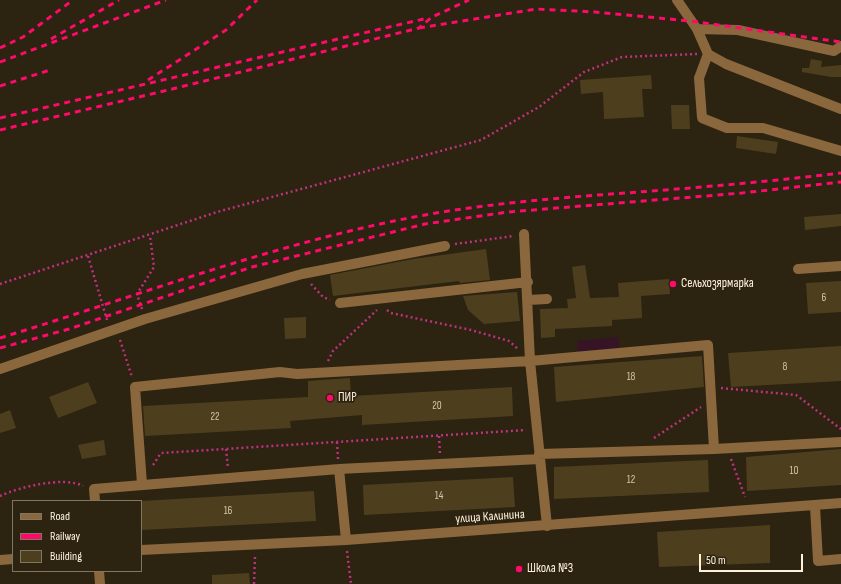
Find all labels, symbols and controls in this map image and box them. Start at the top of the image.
place label: Сельхозярмарка [681,276,754,292]
marker: Сельхозярмарка [668,279,678,289]
house number: 6 [822,291,826,305]
house number: 8 [783,360,787,374]
house number: 18 [627,370,635,384]
place label: ПИР [338,390,357,406]
marker: ПИР [325,393,335,403]
house number: 20 [432,399,442,413]
house number: 22 [210,410,220,424]
house number: 10 [790,464,798,478]
house number: 12 [627,473,635,487]
house number: 14 [435,489,443,503]
legend [12,500,142,572]
house number: 16 [224,504,232,518]
street label: улица Калинина [455,507,525,527]
text: Road [50,509,70,524]
text: Railway [50,529,80,544]
scale bar [701,546,805,572]
text: Building [50,549,82,564]
text: 50 m [706,553,726,568]
place label: Школа №3 [527,561,573,577]
marker: Школа №3 [514,564,524,574]

